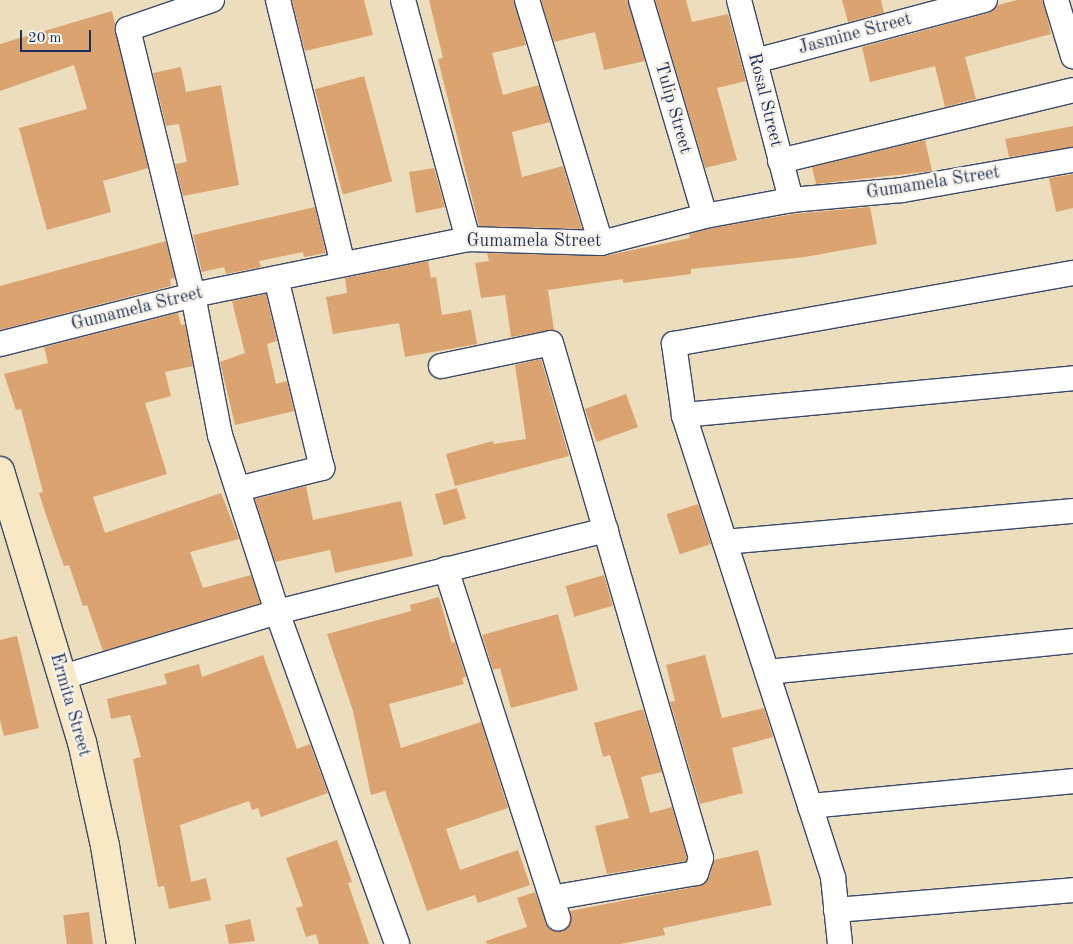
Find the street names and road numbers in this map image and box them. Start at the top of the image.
street label: Jasmine Street [796,9,914,59]
street label: Rosal Street [743,51,787,149]
street label: Tulip Street [650,60,696,156]
street label: Gumamela Street [865,162,1001,204]
street label: Gumamela Street [467,230,601,252]
street label: Gumamela Street [69,282,205,336]
street label: Ermita Street [45,651,95,759]

